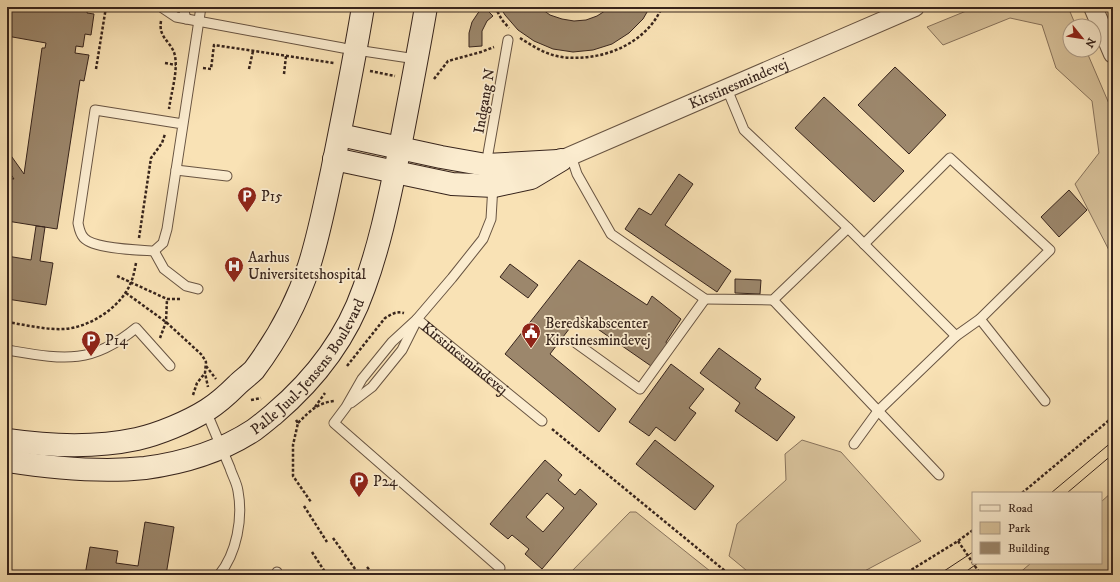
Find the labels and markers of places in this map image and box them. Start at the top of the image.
parking icon: P15 [236,185,258,213]
place label: P15 [261,187,283,206]
place label: Aarhus Universitetshospital [248,248,367,284]
hospital icon: Aarhus Universitetshospital [223,255,245,283]
place label: Beredskabscenter Kirstinesmindevej [545,314,651,350]
public building icon: Beredskabscenter Kirstinesmindevej [520,321,542,349]
parking icon: P14 [80,329,102,357]
place label: P14 [105,331,128,350]
parking icon: P24 [348,470,370,498]
place label: P24 [373,472,398,491]

